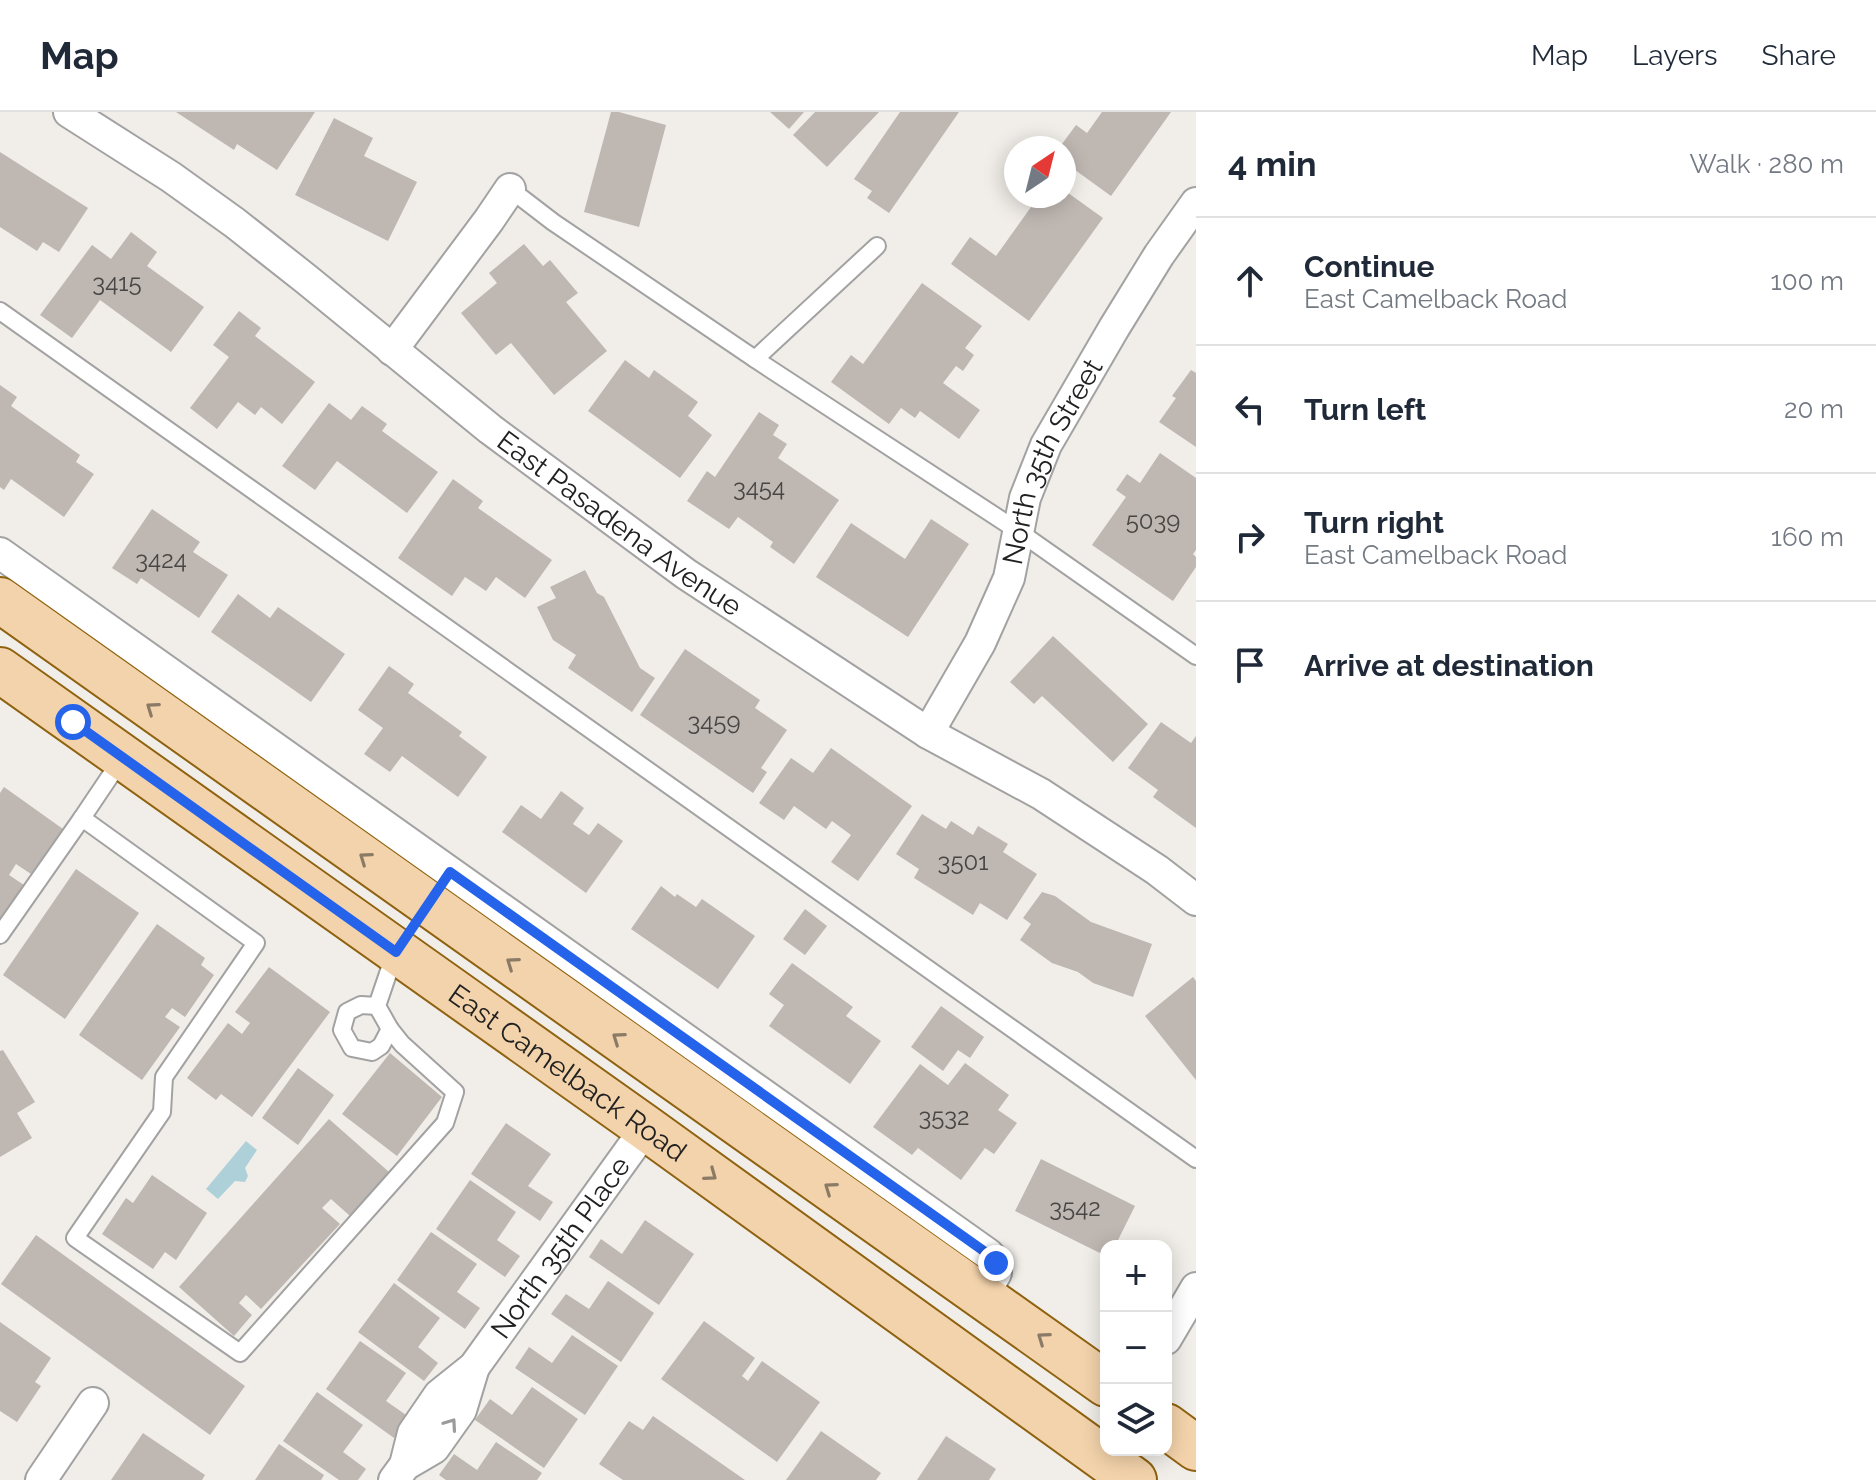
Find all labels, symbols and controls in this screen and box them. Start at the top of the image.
text: Map [40,33,119,78]
text: Map [1531,39,1588,72]
text: Layers [1632,39,1718,72]
text: Share [1762,39,1836,72]
north arrow [1004,136,1076,208]
text: 4 min [1228,144,1316,184]
text: Walk · 280 m [1690,149,1844,179]
text: Continue [1304,249,1435,284]
icon: ahead [1228,259,1272,303]
text: 100 m [1771,266,1844,296]
house number: 3415 [92,268,142,297]
text: East Camelback Road [1304,284,1567,314]
street label: North 35th Street [996,353,1110,567]
icon: left [1228,387,1272,431]
text: Turn left [1304,392,1426,427]
text: 20 m [1784,394,1844,424]
street label: East Pasadena Avenue [491,424,748,623]
house number: 3454 [733,473,785,502]
text: Turn right [1304,505,1444,540]
house number: 5039 [1126,506,1180,535]
icon: right [1228,515,1272,559]
text: 160 m [1771,522,1844,552]
text: East Camelback Road [1304,540,1567,570]
house number: 3424 [135,545,187,574]
icon: arrive [1228,643,1272,687]
text: Arrive at destination [1304,648,1594,683]
one-way arrow [147,703,161,718]
route start [55,704,91,740]
house number: 3459 [687,707,741,736]
house number: 3501 [938,847,988,876]
one-way arrow [359,853,373,868]
one-way arrow [506,958,521,973]
street label: East Camelback Road [442,977,693,1169]
one-way arrow [613,1033,627,1048]
house number: 3532 [918,1102,970,1131]
street label: North 35th Place [484,1150,637,1345]
one-way arrow [702,1165,717,1180]
one-way arrow [825,1183,839,1198]
house number: 3542 [1049,1193,1101,1222]
map controls [1100,1240,1172,1456]
button: + [1100,1240,1172,1312]
route end [978,1245,1014,1281]
button: − [1100,1312,1172,1384]
one-way arrow [1037,1333,1051,1348]
button: layers [1100,1384,1172,1456]
one-way arrow [441,1419,456,1433]

